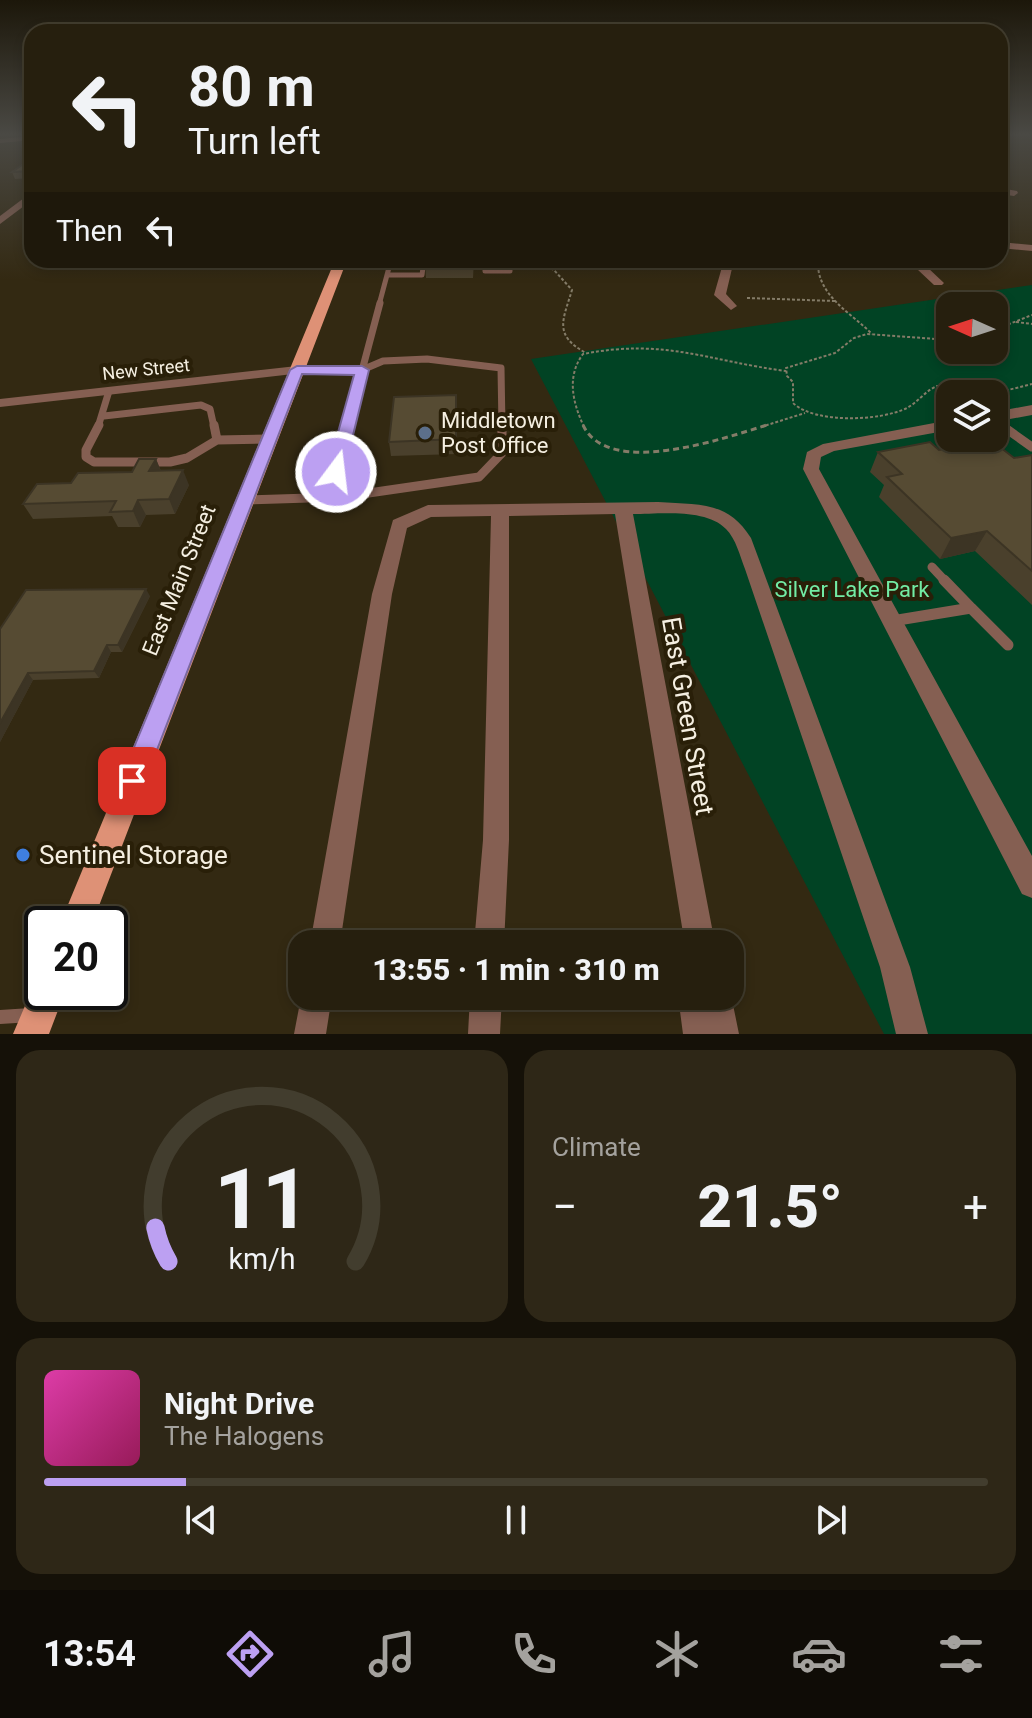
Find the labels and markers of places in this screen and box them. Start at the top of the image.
place label: Middletown Post Office [441,408,556,458]
marker: Middletown Post Office [416,424,434,442]
pin [98,747,166,815]
place label: Sentinel Storage [39,840,228,870]
marker: Sentinel Storage [14,846,32,864]

